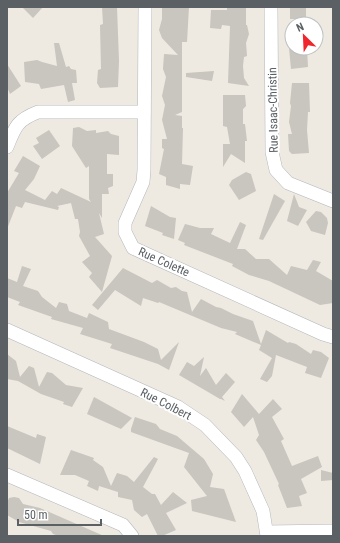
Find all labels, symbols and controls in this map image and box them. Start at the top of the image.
north arrow [284,16,324,56]
text: N [294,20,306,35]
street label: Rue Isaac-Christin [265,67,281,153]
street label: Rue Colette [136,245,192,280]
street label: Rue Colbert [138,385,194,423]
scale bar [18,501,101,527]
text: 50 m [24,508,48,522]

